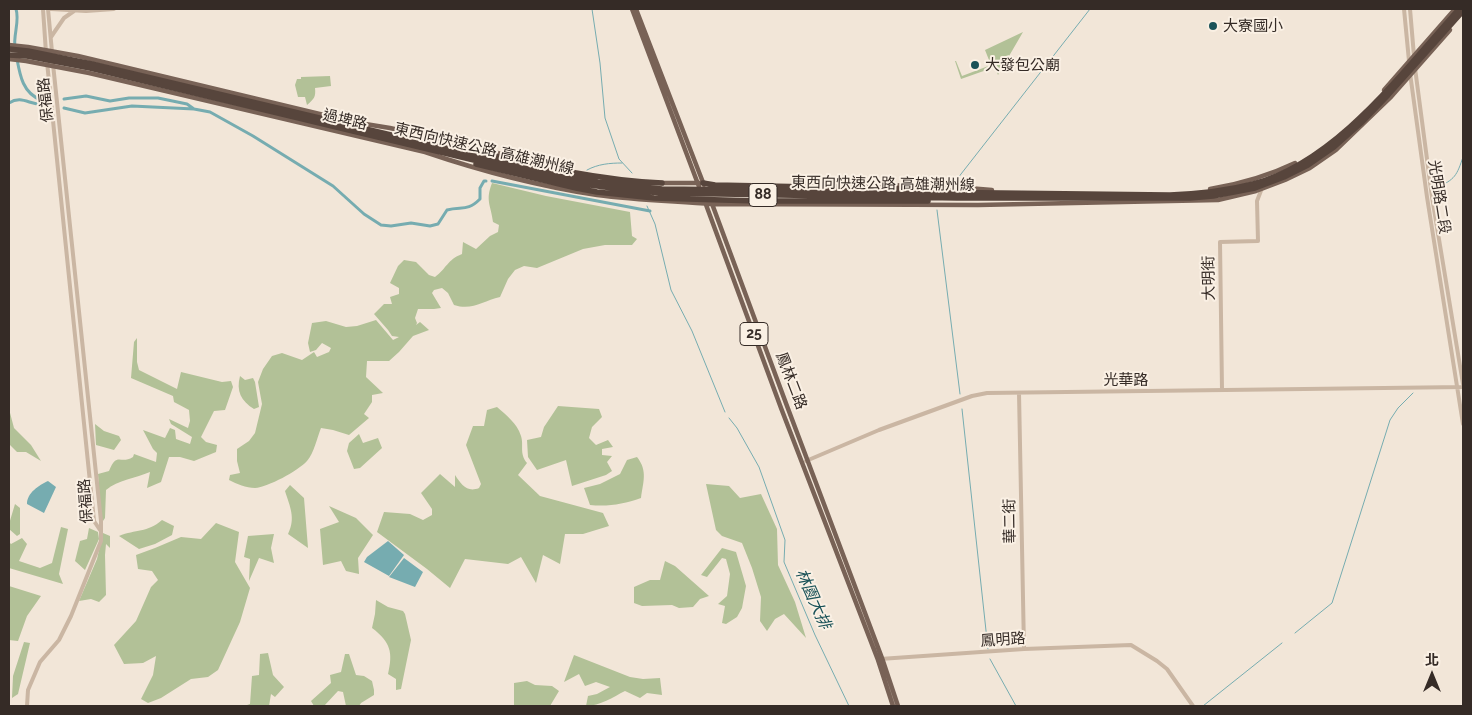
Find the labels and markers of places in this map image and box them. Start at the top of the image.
place label: 大寮國小 [1223,17,1283,35]
marker: 大寮國小 [1207,20,1219,32]
place label: 大發包公廟 [985,56,1060,74]
marker: 大發包公廟 [969,59,981,71]

